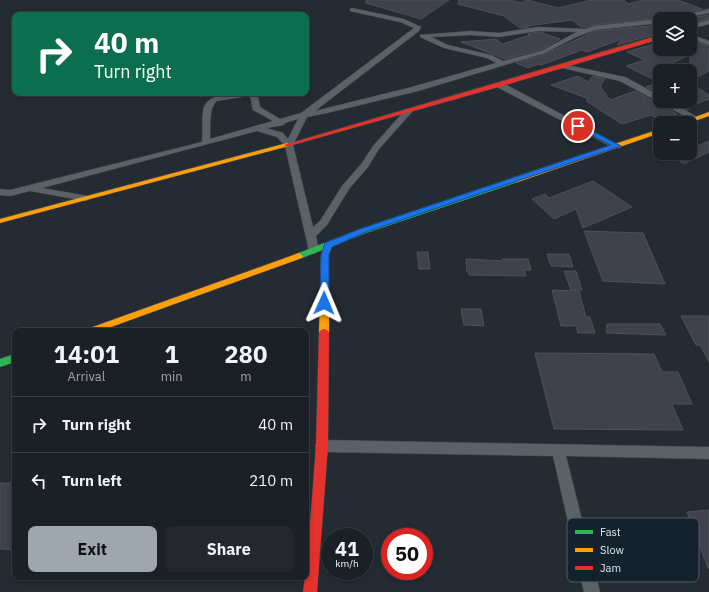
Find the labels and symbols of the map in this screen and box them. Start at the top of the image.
pin [561,109,595,143]
position arrow [303,282,345,324]
legend [567,518,699,582]
text: Fast [600,525,621,539]
speed limit sign: 50 [381,528,433,580]
text: Slow [600,543,624,557]
text: Jam [600,561,621,575]

